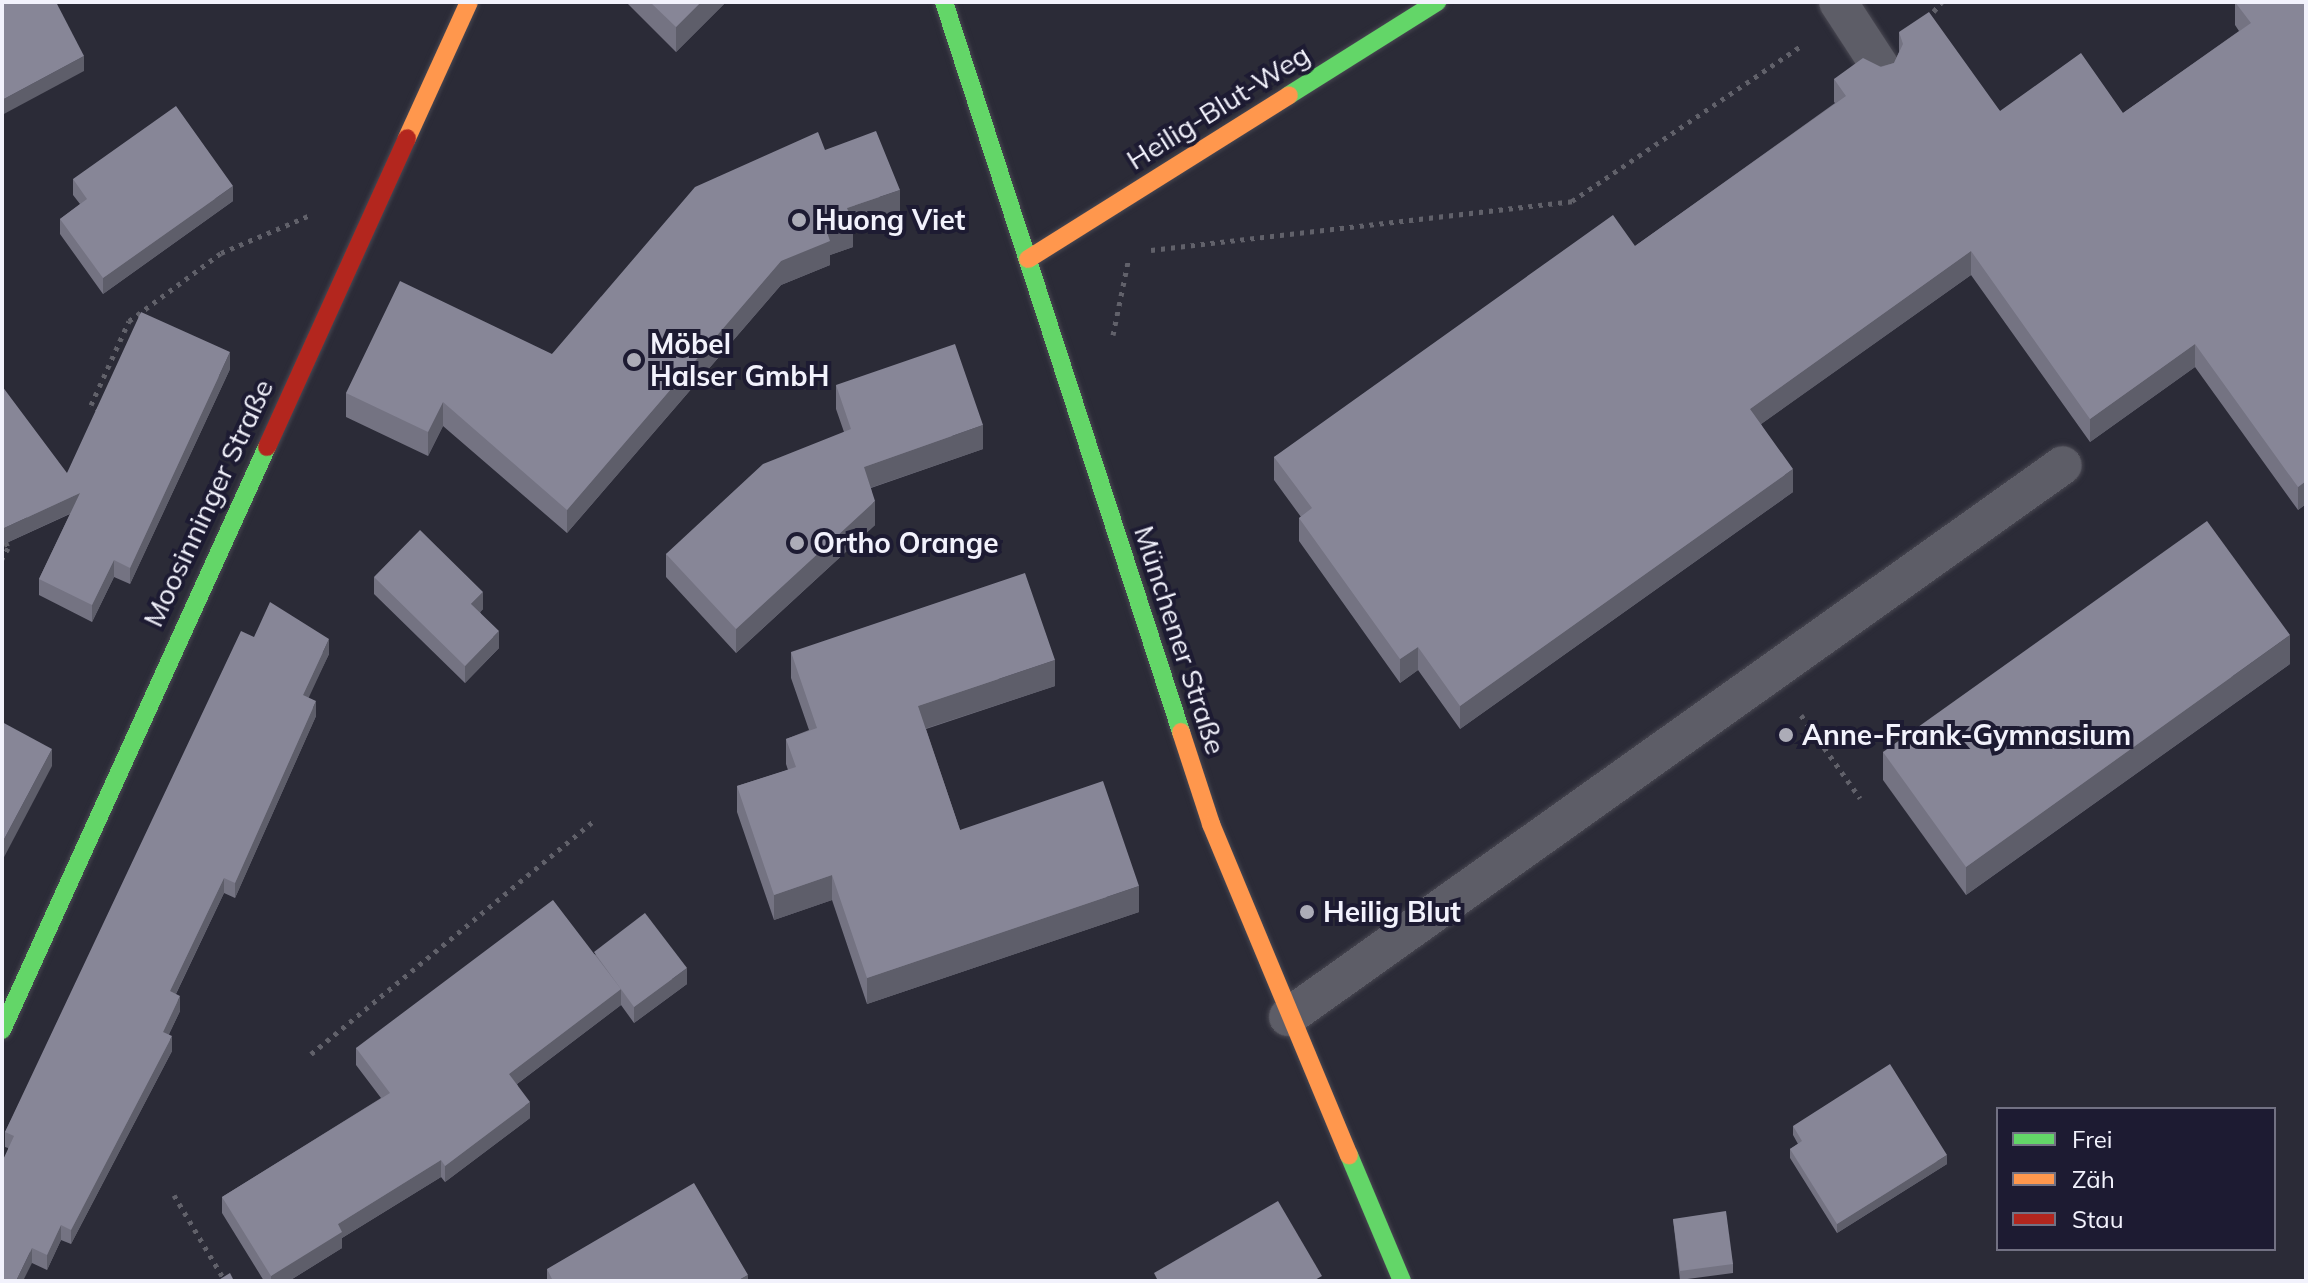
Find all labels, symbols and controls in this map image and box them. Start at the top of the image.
street label: Heilig-Blut-Weg [1120,37,1316,177]
place label: Huong Viet [815,203,965,237]
marker: Huong Viet [790,211,808,229]
place label: Möbel Halser GmbH [650,327,829,393]
marker: Möbel Halser GmbH [625,351,643,369]
street label: Moosinninger Straße [136,374,280,632]
street label: Münchener Straße [1127,522,1233,758]
place label: Ortho Orange [813,526,998,560]
marker: Ortho Orange [788,534,806,552]
place label: Anne-Frank-Gymnasium [1802,718,2131,752]
marker: Anne-Frank-Gymnasium [1777,726,1795,744]
place label: Heilig Blut [1323,895,1461,929]
marker: Heilig Blut [1298,903,1316,921]
legend [1996,1107,2276,1251]
text: Frei [2072,1124,2113,1154]
text: Zäh [2072,1164,2115,1194]
text: Stau [2072,1204,2124,1234]

